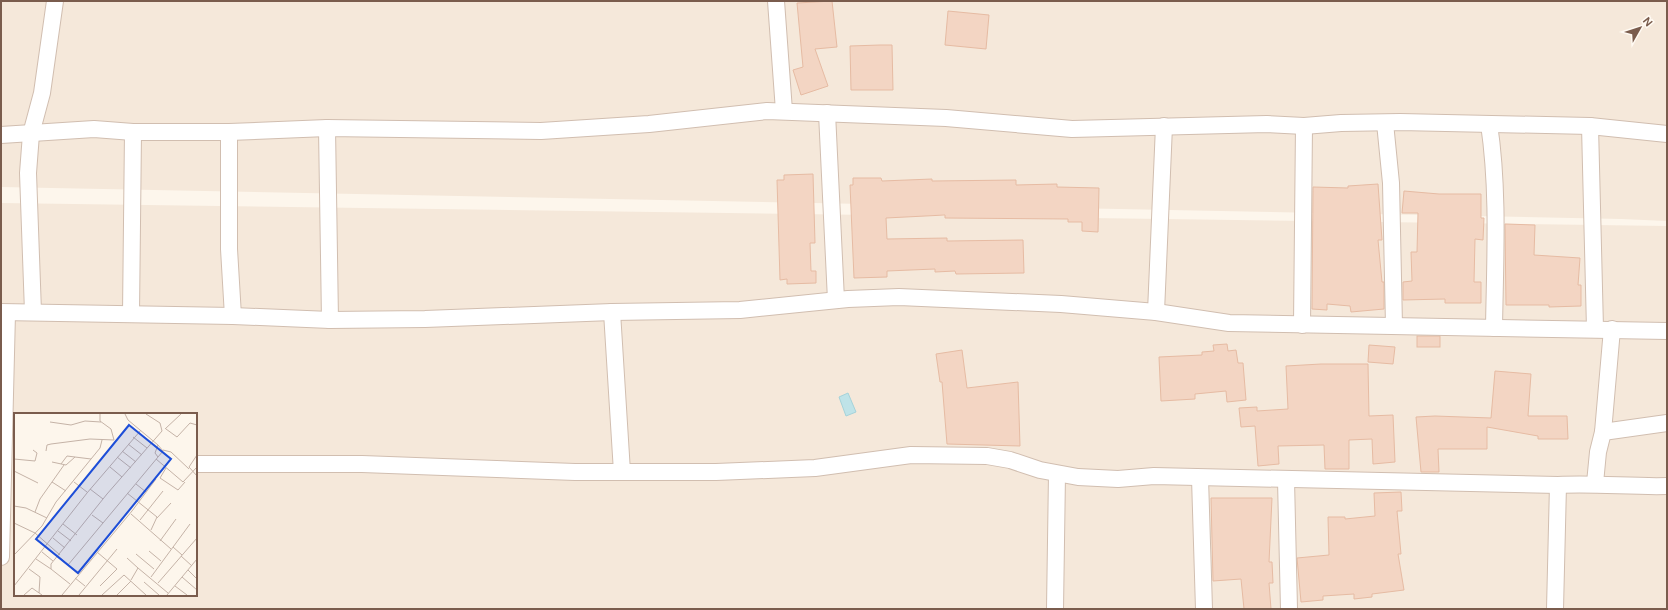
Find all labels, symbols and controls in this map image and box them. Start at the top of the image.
north arrow [1620,8,1660,48]
text: N [1640,14,1656,29]
inset map [14,413,197,596]

